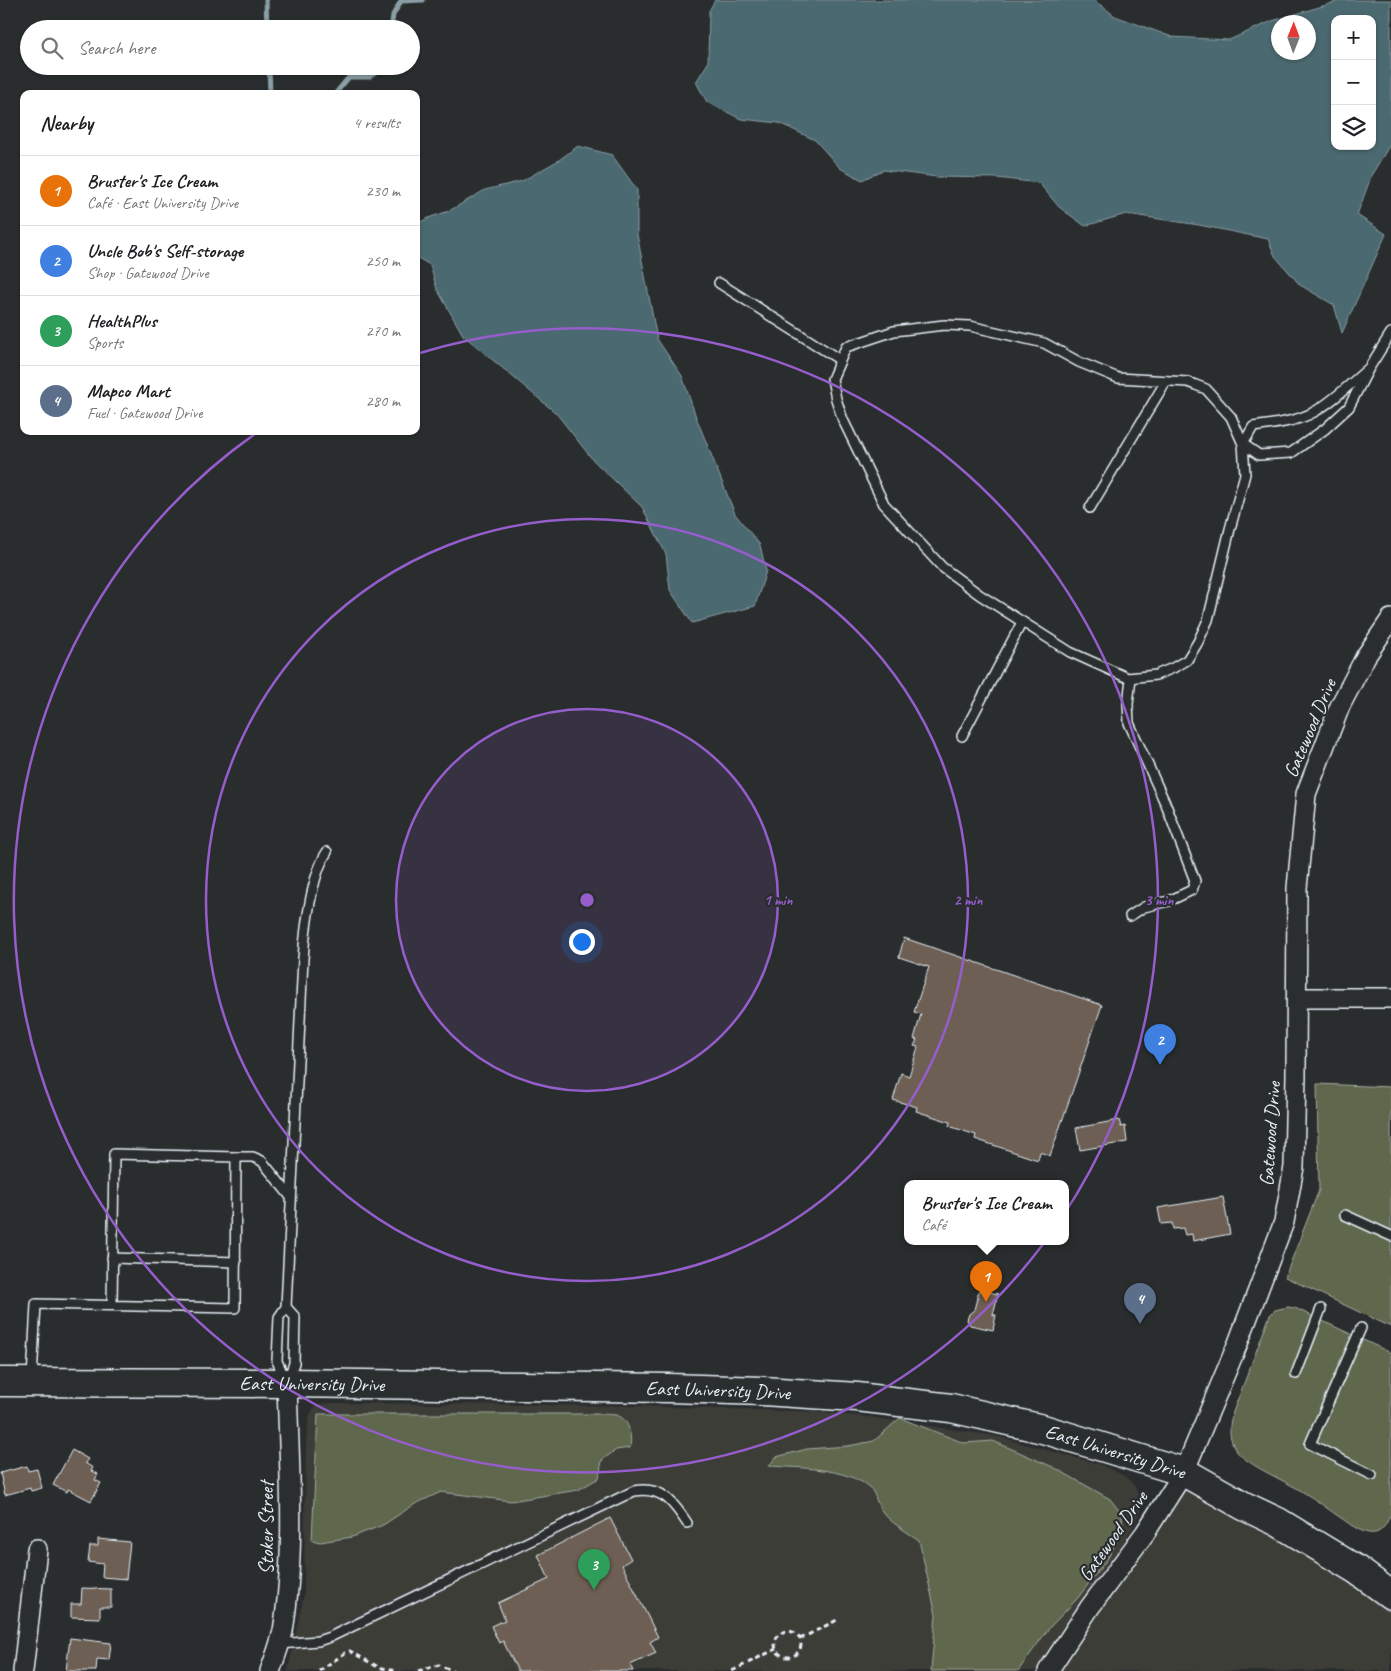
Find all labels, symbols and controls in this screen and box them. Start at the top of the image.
north arrow [1271,15,1316,60]
map controls [1331,15,1376,150]
button: + [1331,15,1376,60]
search box [20,20,420,75]
icon: search [38,34,66,62]
text: Search here [78,36,155,60]
button: − [1331,60,1376,105]
button: layers [1331,105,1376,150]
text: Nearby [40,110,93,136]
text: 4 results [353,113,400,133]
text: Bruster's Ice Cream [87,169,217,193]
text: 1 [52,181,60,201]
text: 230 m [366,181,400,201]
text: Café · East University Drive [87,193,238,213]
text: Uncle Bob's Self-storage [87,239,243,263]
text: 2 [52,251,60,271]
text: 250 m [366,251,400,271]
text: Shop · Gatewood Drive [87,263,209,283]
text: HealthPlus [87,309,157,333]
text: 3 [52,321,60,341]
text: 270 m [366,321,400,341]
text: Sports [87,333,123,353]
text: Mapco Mart [87,379,170,403]
text: 4 [52,391,60,411]
text: 280 m [366,391,400,411]
text: Fuel · Gatewood Drive [87,403,202,423]
street label: Gatewood Drive [1278,674,1343,781]
centre of rings [578,891,596,909]
text: 1 min [764,891,793,910]
text: 2 min [954,891,983,910]
text: 3 min [1145,891,1174,910]
your location [569,929,595,955]
pin: 2 [1144,1024,1176,1065]
street label: Gatewood Drive [1254,1079,1286,1187]
popup [904,1180,1069,1245]
text: Bruster's Ice Cream [922,1191,1051,1215]
text: Café [922,1215,946,1235]
pin: 1 [970,1261,1002,1302]
pin: 4 [1124,1283,1156,1324]
street label: East University Drive [240,1370,386,1397]
street label: East University Drive [645,1375,793,1405]
street label: East University Drive [1042,1418,1190,1485]
street label: Stoker Street [254,1478,279,1575]
street label: Gatewood Drive [1073,1485,1154,1586]
pin: 3 [578,1549,610,1590]

